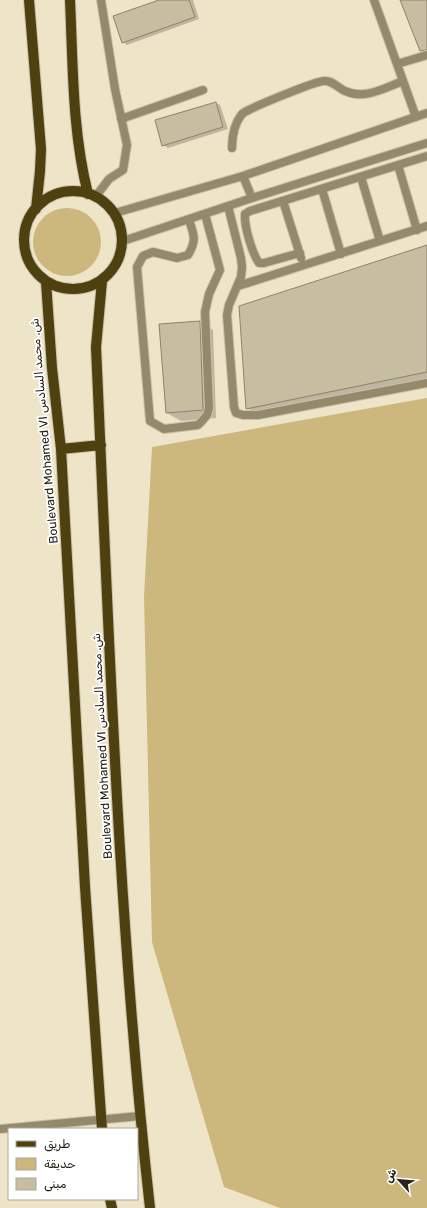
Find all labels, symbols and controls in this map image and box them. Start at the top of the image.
street label: Boulevard Mohamed VI ش. محمد السادس [27,318,61,544]
street label: Boulevard Mohamed VI ش. محمد السادس [89,633,115,859]
legend [8,1128,138,1200]
text: طريق [44,1137,70,1152]
text: حديقة [44,1157,76,1171]
north arrow [379,1160,419,1200]
text: ش [382,1166,400,1185]
text: مبنى [44,1177,67,1192]

